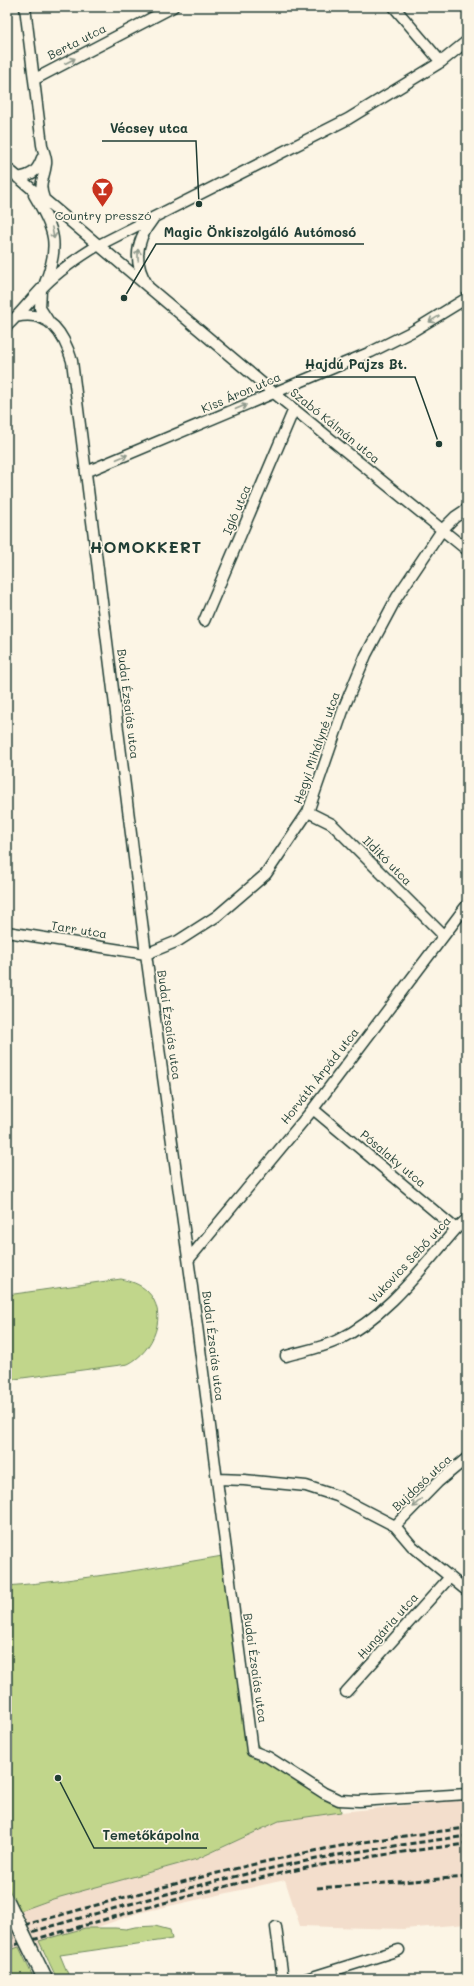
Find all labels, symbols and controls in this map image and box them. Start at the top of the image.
street label: Berta utca [44,19,109,63]
one-way arrow [63,56,75,64]
callout: Vécsey utca [102,116,196,141]
text: Vécsey utca [110,119,188,137]
bar icon: Country presszó [90,176,116,209]
place label: Country presszó [55,207,151,223]
callout: Magic Önkiszolgáló Autómosó [156,219,364,244]
text: Magic Önkiszolgáló Autómosó [164,223,356,240]
one-way arrow [49,226,57,239]
one-way arrow [134,249,142,262]
one-way arrow [429,315,440,323]
callout: Hajdú Pajzs Bt. [296,352,415,377]
text: Hajdú Pajzs Bt. [305,355,407,372]
street label: Kiss Áron utca [198,368,283,416]
street label: Szabó Kálmán utca [287,384,384,466]
one-way arrow [235,402,247,410]
one-way arrow [115,453,127,460]
street label: Igló utca [218,482,254,537]
district label: HOMOKKERT [90,536,202,557]
street label: Budai Ézsaiás utca [114,648,144,760]
street label: Hegyi Mihályné utca [289,689,343,806]
street label: Ildikó utca [360,832,416,888]
street label: Tarr utca [50,917,108,941]
street label: Budai Ézsaiás utca [154,969,186,1081]
street label: Horváth Árpád utca [277,1024,362,1127]
street label: Pósalaky utca [357,1126,430,1190]
street label: Vukovics Sebő utca [365,1212,454,1306]
street label: Budai Ézsaiás utca [199,1290,229,1402]
street label: Bujdosó utca [388,1451,455,1514]
one-way arrow [412,1498,422,1508]
street label: Hungária utca [353,1589,421,1662]
street label: Budai Ézsaiás utca [240,1612,272,1724]
callout: Temetőkápolna [94,1823,207,1848]
text: Temetőkápolna [102,1826,200,1843]

